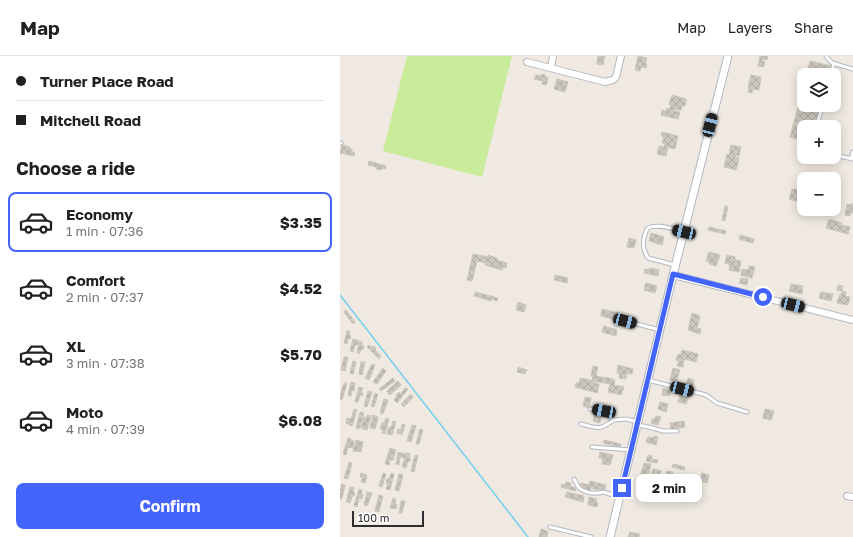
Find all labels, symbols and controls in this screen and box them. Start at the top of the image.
text: Map [20,16,60,39]
text: Map [677,19,706,36]
text: Layers [728,19,772,36]
text: Share [794,19,833,36]
map controls [797,68,841,216]
button: layers [797,68,841,112]
text: Turner Place Road [40,72,174,90]
text: Mitchell Road [40,111,141,129]
car [701,112,719,138]
button: + [797,120,841,164]
text: Choose a ride [16,157,135,179]
button: − [797,172,841,216]
icon: car [18,204,54,240]
text: Economy [66,205,133,223]
text: $3.35 [280,213,322,231]
text: 1 min · 07:36 [66,223,143,239]
car [671,223,697,241]
icon: car [18,270,54,306]
text: Comfort [66,271,125,289]
text: $4.52 [279,279,322,297]
route start [754,288,772,306]
text: 2 min · 07:37 [66,289,144,305]
car [780,296,806,314]
car [612,312,638,330]
icon: car [18,336,54,372]
text: XL [66,337,85,355]
text: $5.70 [280,345,322,363]
text: 3 min · 07:38 [66,355,145,371]
car [669,380,695,398]
icon: car [18,402,54,438]
text: Moto [66,403,103,421]
car [591,403,617,419]
text: $6.08 [278,411,322,429]
text: 4 min · 07:39 [66,421,145,437]
callout: 2 min [636,474,702,502]
route end [613,479,631,497]
text: 2 min [652,480,686,496]
button: Confirm [16,483,324,529]
scale bar [352,509,424,528]
text: 100 m [358,511,389,524]

